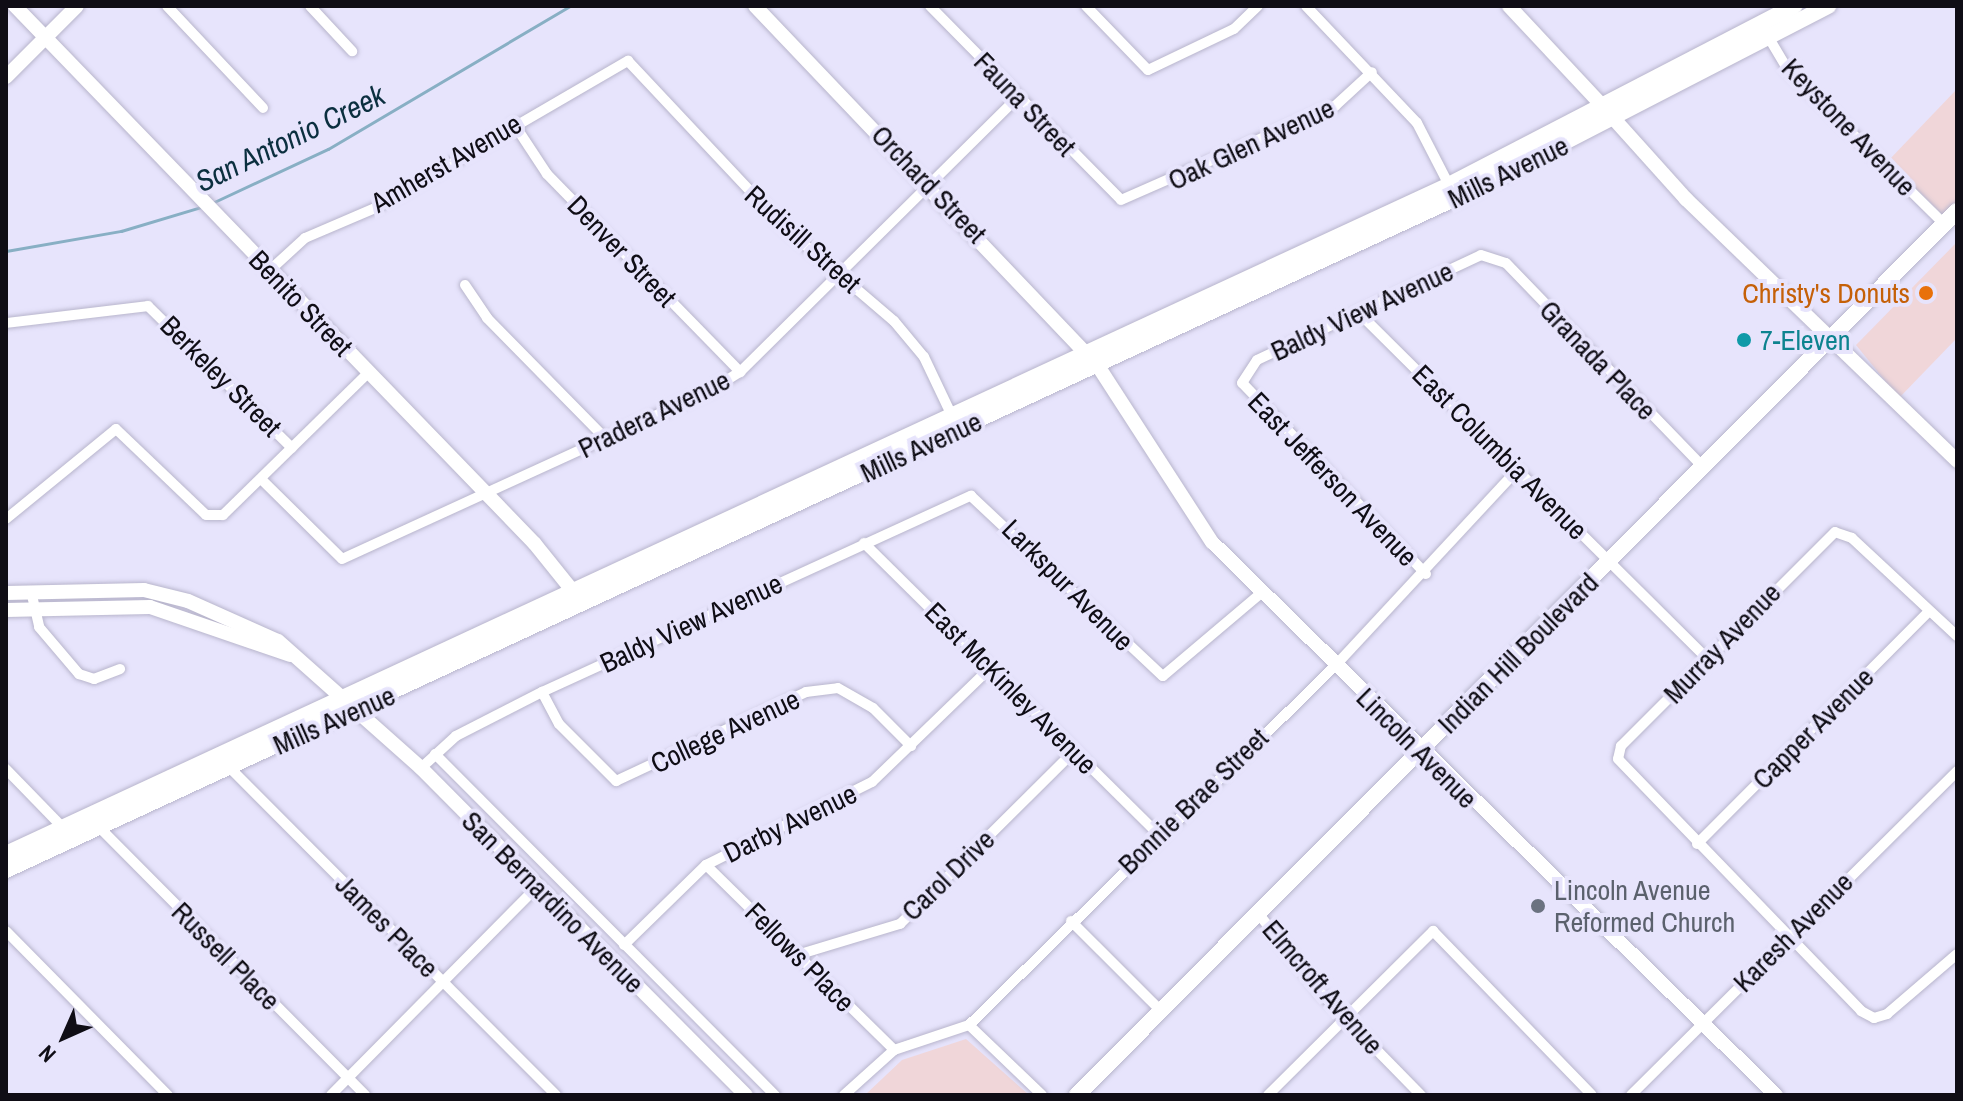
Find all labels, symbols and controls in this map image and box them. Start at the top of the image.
street label: Fauna Street [967,45,1083,163]
street label: Keystone Avenue [1775,51,1923,203]
water label: San Antonio Creek [189,76,391,200]
street label: Oak Glen Avenue [1162,91,1340,197]
street label: Amherst Avenue [364,106,528,220]
street label: Orchard Street [865,118,993,250]
street label: Mills Avenue [1442,128,1574,216]
street label: Rudisill Street [738,178,868,300]
street label: Denver Street [561,188,683,314]
street label: Benito Street [242,243,360,363]
street label: Baldy View Avenue [1265,254,1459,368]
place label: Christy's Donuts [1742,276,1910,310]
marker: Christy's Donuts [1917,284,1935,302]
street label: Granada Place [1533,293,1663,427]
street label: Berkeley Street [154,309,288,443]
place label: 7-Eleven [1760,323,1851,357]
marker: 7-Eleven [1735,331,1753,349]
street label: East Columbia Avenue [1405,357,1595,547]
street label: Pradera Avenue [572,363,736,465]
street label: East Jefferson Avenue [1241,385,1425,573]
street label: Mills Avenue [855,404,987,490]
street label: Larkspur Avenue [995,512,1141,658]
street label: Baldy View Avenue [594,566,788,680]
street label: Indian Hill Boulevard [1431,566,1605,740]
street label: Murray Avenue [1656,575,1788,711]
street label: East McKinley Avenue [918,595,1104,781]
street label: Capper Avenue [1745,660,1881,796]
street label: Mills Avenue [267,678,401,762]
street label: Lincoln Avenue [1349,680,1485,816]
street label: College Avenue [645,682,805,780]
street label: Bonnie Brae Street [1111,721,1275,881]
street label: Darby Avenue [717,776,863,870]
street label: San Bernardino Avenue [455,804,651,1000]
street label: Carol Drive [895,823,1001,927]
street label: Karesh Avenue [1726,865,1860,999]
street label: James Place [329,868,445,984]
place label: Lincoln Avenue Reformed Church [1554,873,1735,939]
street label: Russell Place [165,895,287,1017]
street label: Fellows Place [738,895,862,1019]
marker: Lincoln Avenue Reformed Church [1529,897,1547,915]
street label: Elmcroft Avenue [1255,913,1391,1061]
north arrow [24,997,104,1077]
text: N [32,1039,62,1069]

